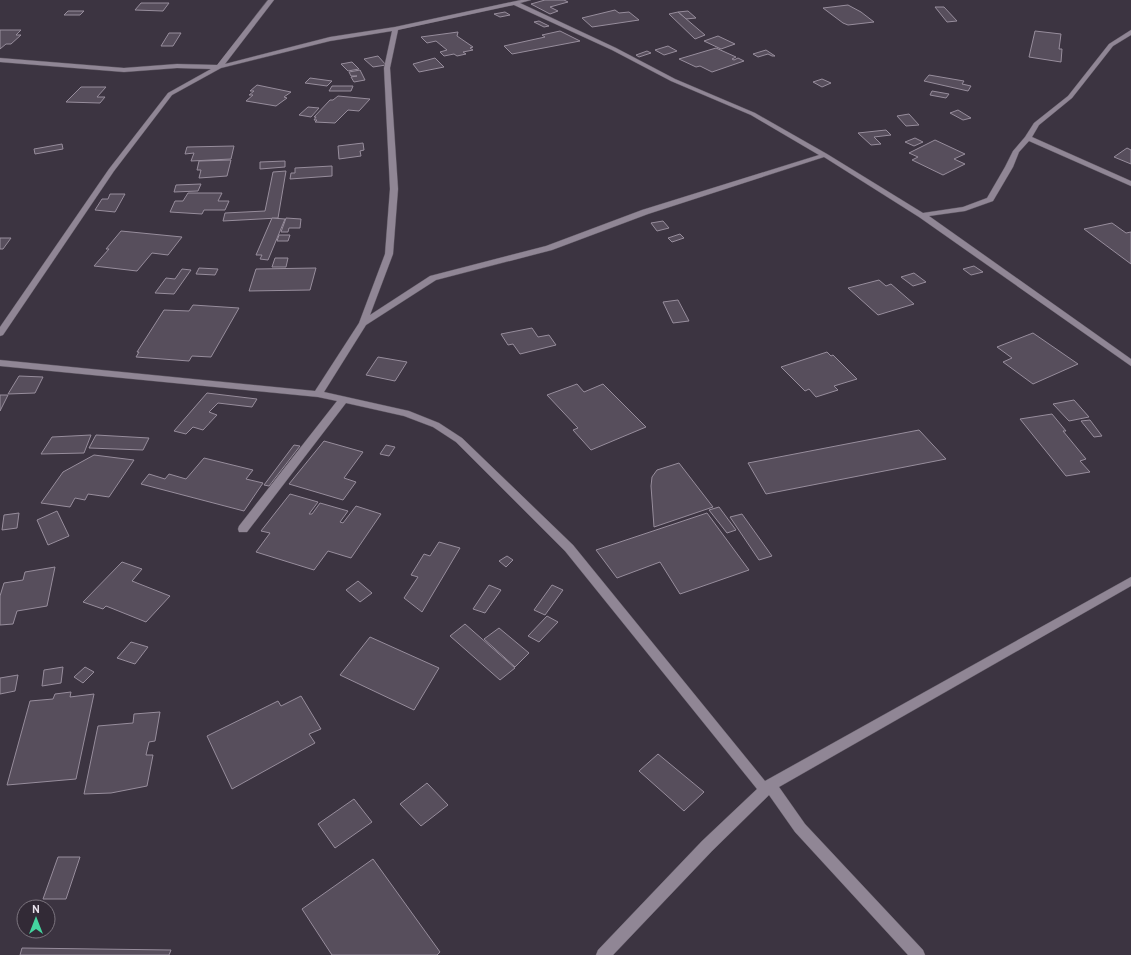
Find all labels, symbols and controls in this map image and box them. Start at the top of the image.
north arrow [16,899,56,939]
text: N [32,903,40,917]

